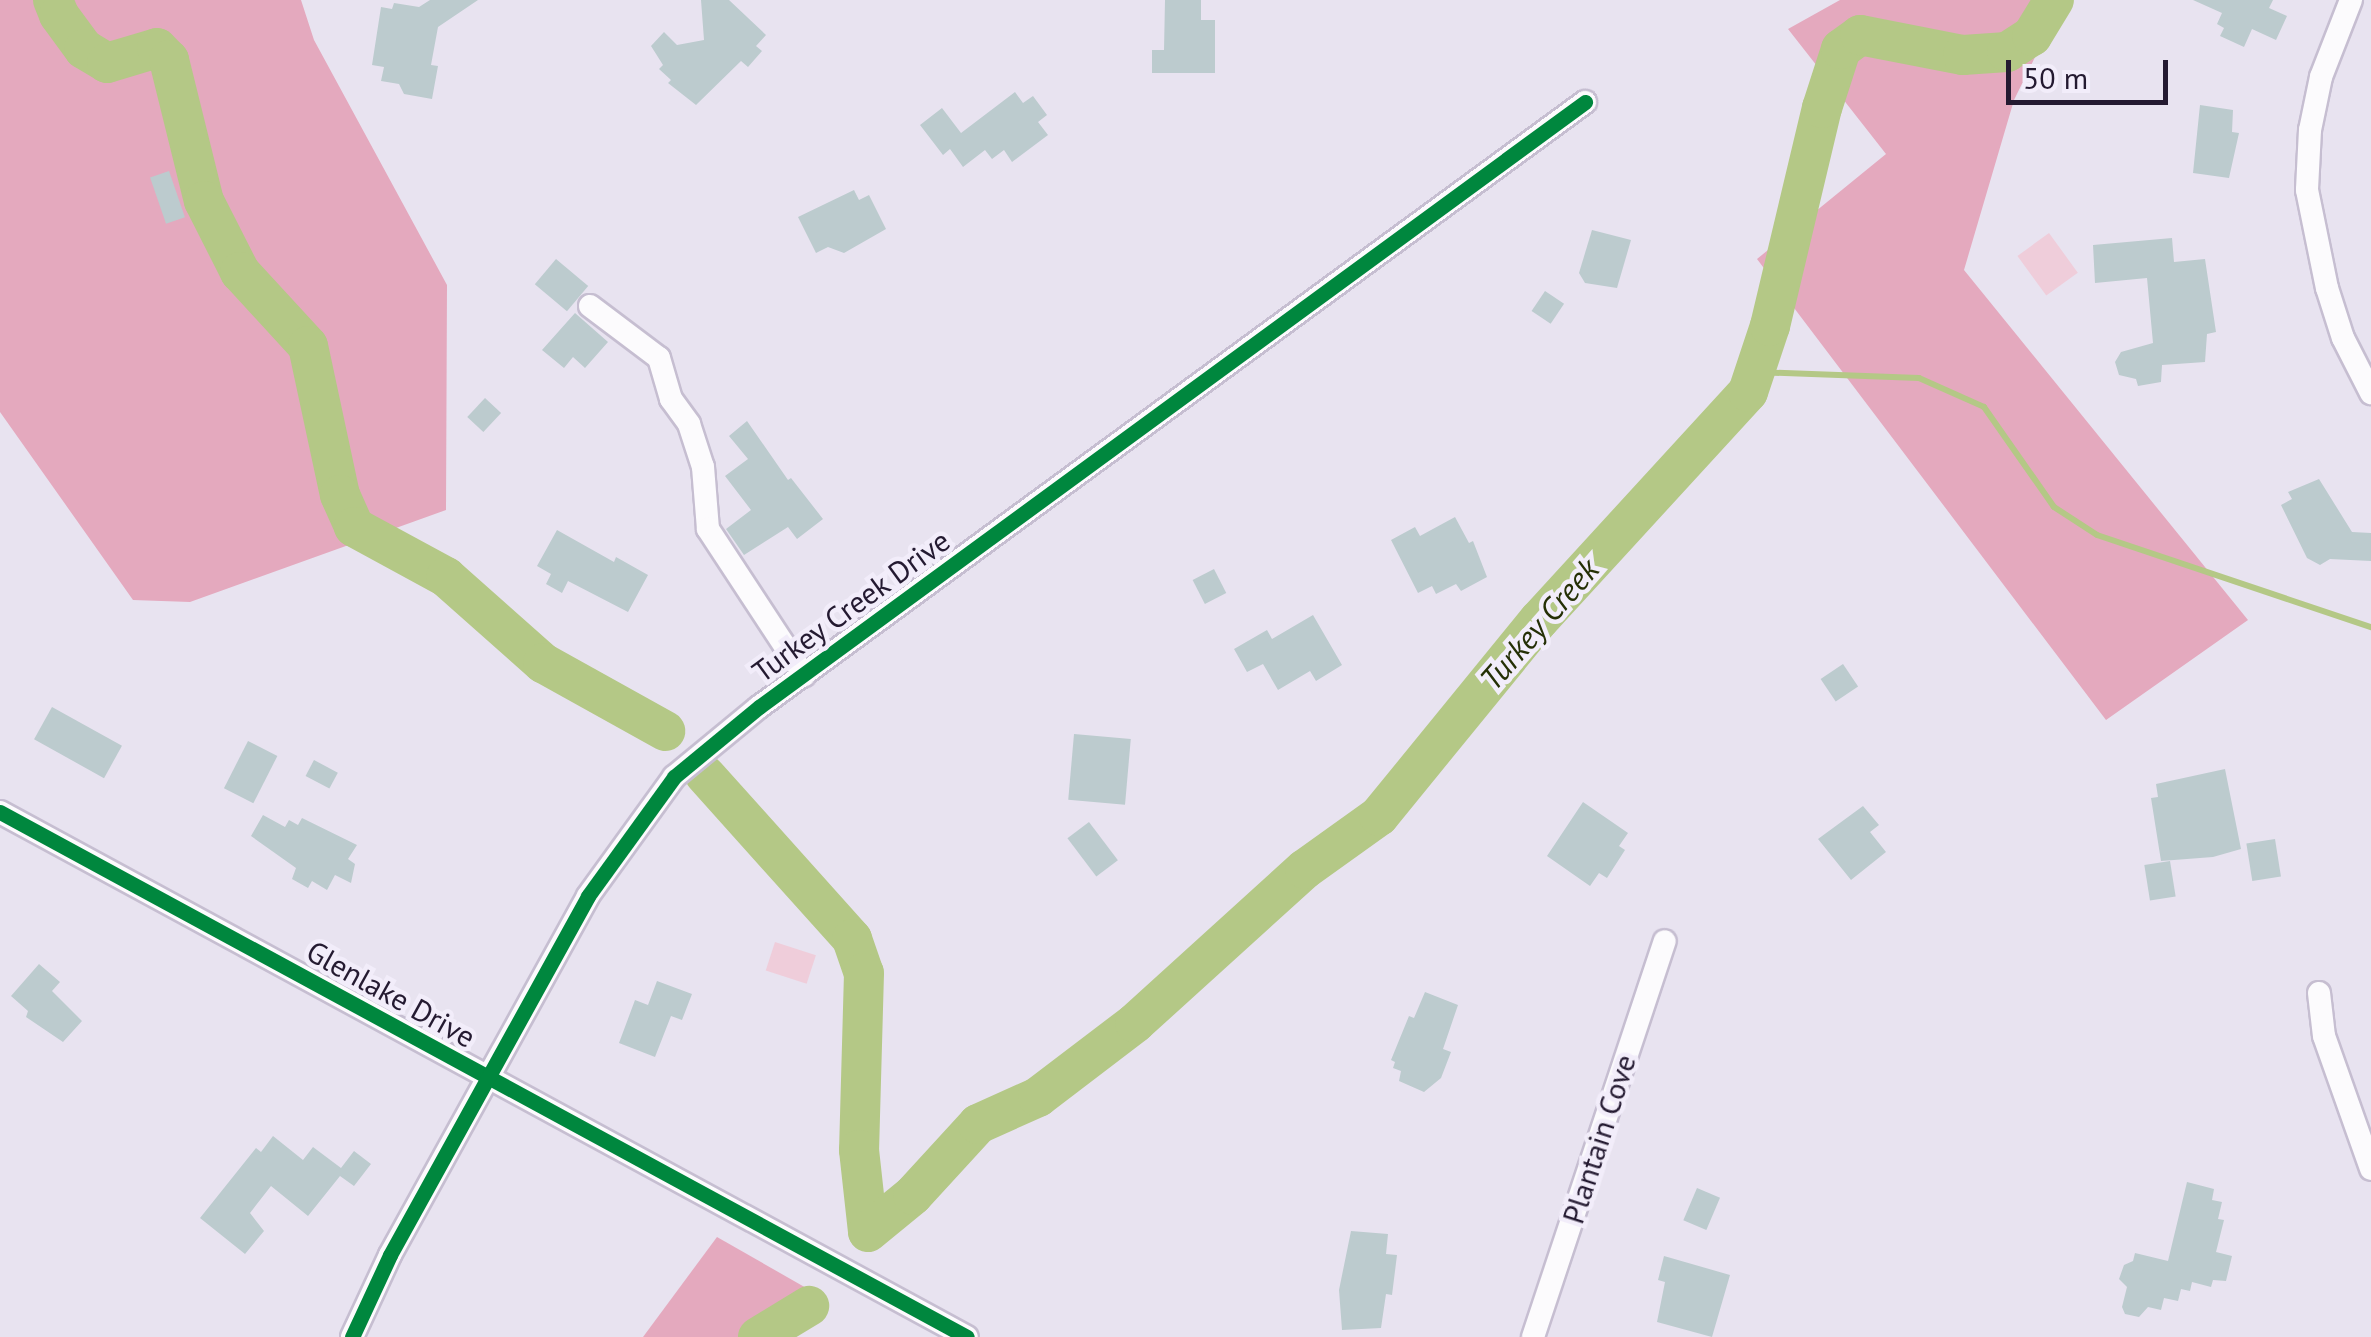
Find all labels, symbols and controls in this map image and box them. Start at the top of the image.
scale bar [2011,40,2174,102]
text: 50 m [2023,58,2088,97]
street label: Turkey Creek Drive [745,522,957,690]
water label: Turkey Creek [1471,550,1607,698]
street label: Glenlake Drive [301,933,481,1055]
street label: Plantain Cove [1555,1050,1643,1228]

